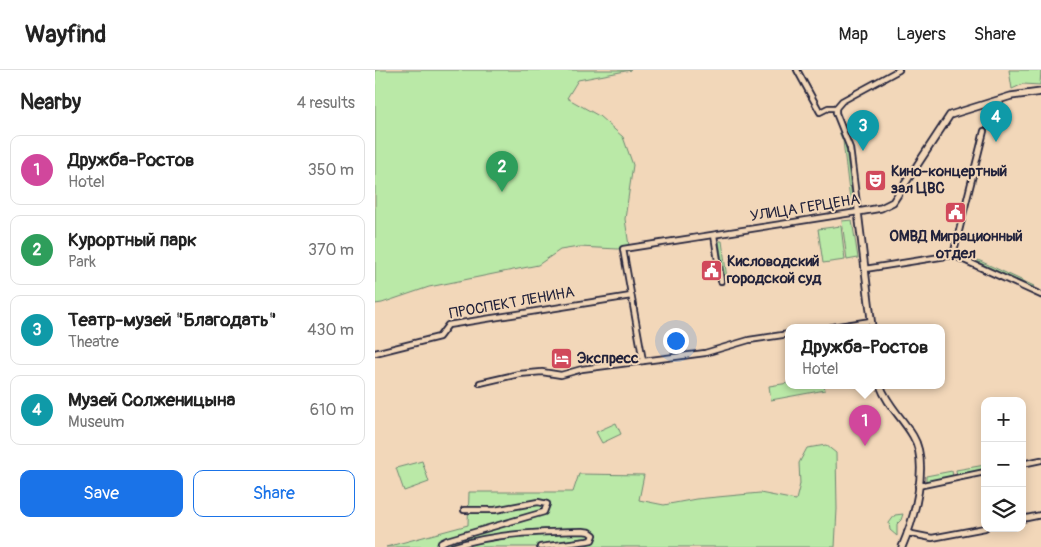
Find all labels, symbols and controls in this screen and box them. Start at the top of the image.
text: Wayfind [25,20,106,49]
text: Map [839,23,868,46]
text: Layers [896,23,946,46]
text: Share [974,23,1016,46]
text: Nearby [20,89,81,116]
text: 4 results [297,93,355,113]
pin: 4 [980,101,1012,142]
pin: 3 [847,110,879,151]
text: Дружба-Ростов [68,148,194,172]
pin: 2 [486,151,518,192]
text: 1 [34,160,40,180]
text: 350 m [308,160,354,180]
place label: Кино-концертный зал ЦВС [891,162,1007,198]
theatre icon: Кино-концертный зал ЦВС [863,168,887,192]
text: Hotel [68,172,105,192]
street label: УЛИЦА ГЕРЦЕНА [749,190,861,226]
public building icon: ОМВД Миграционный отдел [944,201,968,225]
place label: ОМВД Миграционный отдел [889,227,1023,263]
text: Курортный парк [68,228,197,252]
text: 2 [33,240,41,260]
text: 370 m [308,240,354,260]
text: Park [68,252,96,272]
place label: Кисловодский городской суд [726,252,822,288]
public building icon: Кисловодский городской суд [699,258,723,282]
street label: ПРОСПЕКТ ЛЕНИНА [448,283,576,323]
text: Театр-музей "Благодать" [68,308,277,332]
text: 3 [33,320,41,340]
text: 430 m [307,320,354,340]
popup [785,324,945,389]
your location [663,328,689,354]
text: Theatre [68,332,119,352]
text: Дружба-Ростов [802,335,928,359]
hotel icon: Экспресс [549,346,573,370]
place label: Экспресс [577,349,639,368]
text: Hotel [802,359,839,379]
text: Музей Солженицына [68,388,235,412]
map controls [981,397,1026,532]
button: + [981,397,1026,442]
text: 4 [32,400,42,420]
text: 610 m [310,400,354,420]
pin: 1 [849,405,881,446]
text: Museum [68,412,124,432]
button: − [981,442,1026,487]
button: Save [20,470,183,517]
button: Share [193,470,355,517]
button: layers [981,487,1026,532]

